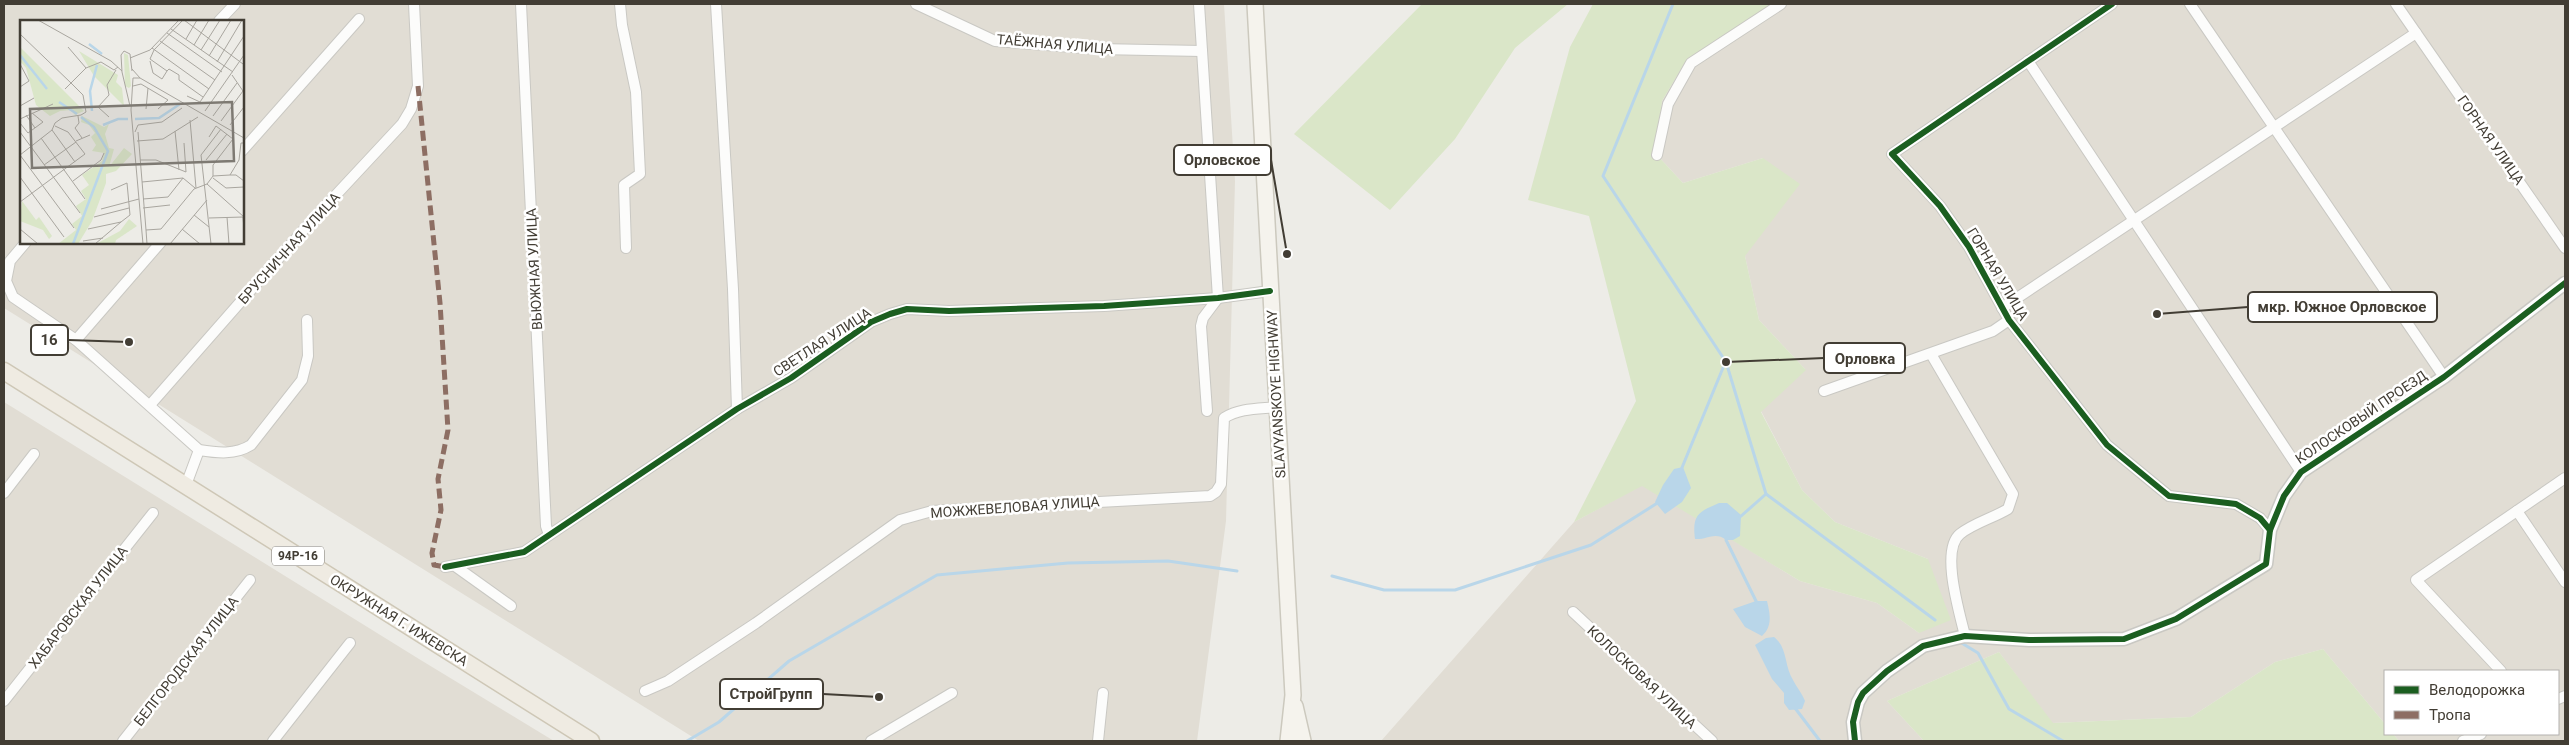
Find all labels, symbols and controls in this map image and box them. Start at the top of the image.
inset map [20,20,244,244]
street label: ТАЁЖНАЯ УЛИЦА [996,31,1114,57]
street label: ГОРНАЯ УЛИЦА [2454,92,2528,188]
callout: Орловское [1174,145,1271,175]
text: Орловское [1184,151,1260,169]
street label: БРУСНИЧНАЯ УЛИЦА [235,189,343,307]
street label: ВЬЮЖНАЯ УЛИЦА [523,208,545,330]
street label: ГОРНАЯ УЛИЦА [1964,225,2032,323]
callout: мкр. Южное Орловское [2248,292,2437,322]
text: мкр. Южное Орловское [2258,298,2426,316]
street label: СВЕТЛАЯ УЛИЦА [770,304,874,380]
street label: SLAVYANSKOYE HIGHWAY [1264,309,1288,479]
callout: 16 [31,325,68,355]
text: 16 [40,331,58,349]
callout: Орловка [1824,343,1905,373]
text: Орловка [1835,350,1895,368]
street label: КОЛОСКОВЫЙ ПРОЕЗД [2292,367,2430,467]
street label: МОЖЖЕВЕЛОВАЯ УЛИЦА [930,493,1100,521]
street label: ХАБАРОВСКАЯ УЛИЦА [25,543,131,671]
road number: 94Р-16 [272,546,324,566]
street label: ОКРУЖНАЯ Г. ИЖЕВСКА [327,571,471,669]
street label: БЕЛГОРОДСКАЯ УЛИЦА [131,593,241,729]
street label: КОЛОСКОВАЯ УЛИЦА [1584,622,1700,732]
legend [2384,670,2559,735]
callout: СтройГрупп [720,679,823,709]
text: Велодорожка [2429,681,2525,699]
text: СтройГрупп [730,685,812,703]
text: Тропа [2429,706,2471,724]

